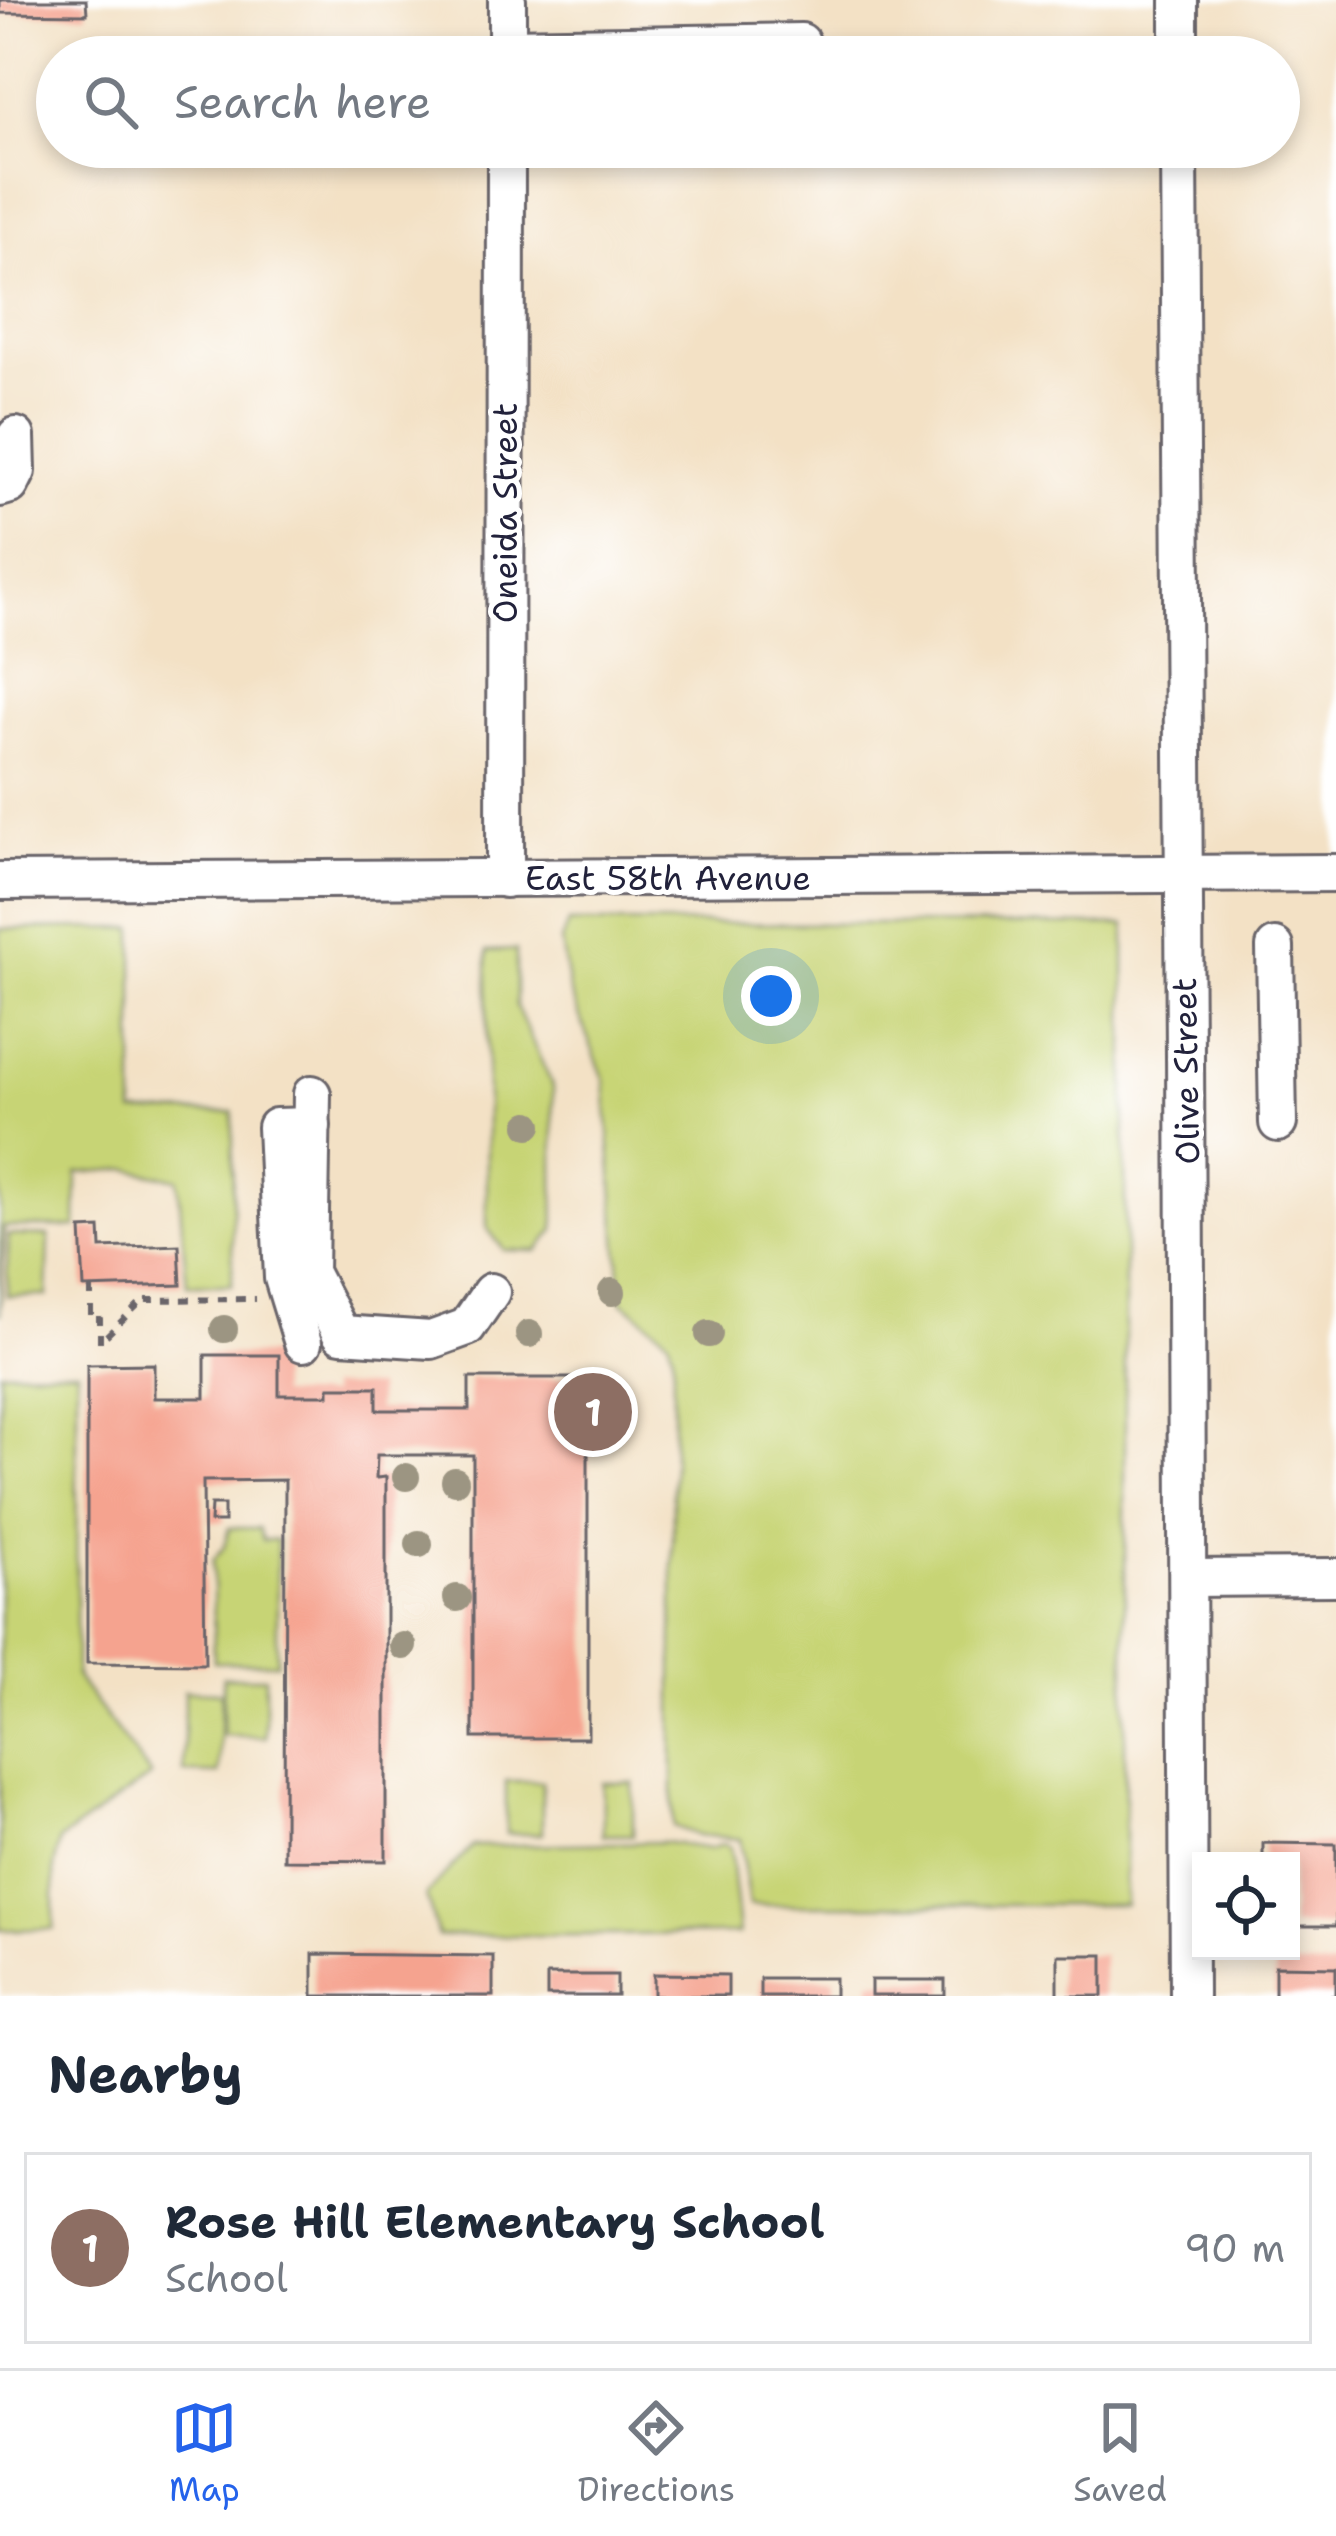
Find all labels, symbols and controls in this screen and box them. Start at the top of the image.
search box [36,36,1300,168]
icon: search [78,69,144,135]
text: Search here [174,72,431,132]
street label: Oneida Street [483,403,528,623]
street label: East 58th Avenue [525,856,811,901]
your location [741,966,801,1026]
street label: Olive Street [1162,977,1210,1165]
pin: 1 [554,1367,632,1457]
map controls [1192,1852,1300,1960]
button: locate [1192,1852,1300,1960]
text: Nearby [48,2040,243,2108]
text: Rose Hill Elementary School [165,2192,825,2252]
text: 1 [81,2222,99,2274]
text: 90 m [1184,2222,1285,2274]
text: School [165,2252,288,2304]
tab: Map [169,2395,240,2512]
tab: Directions [578,2395,735,2512]
tab: Saved [1073,2395,1167,2512]

